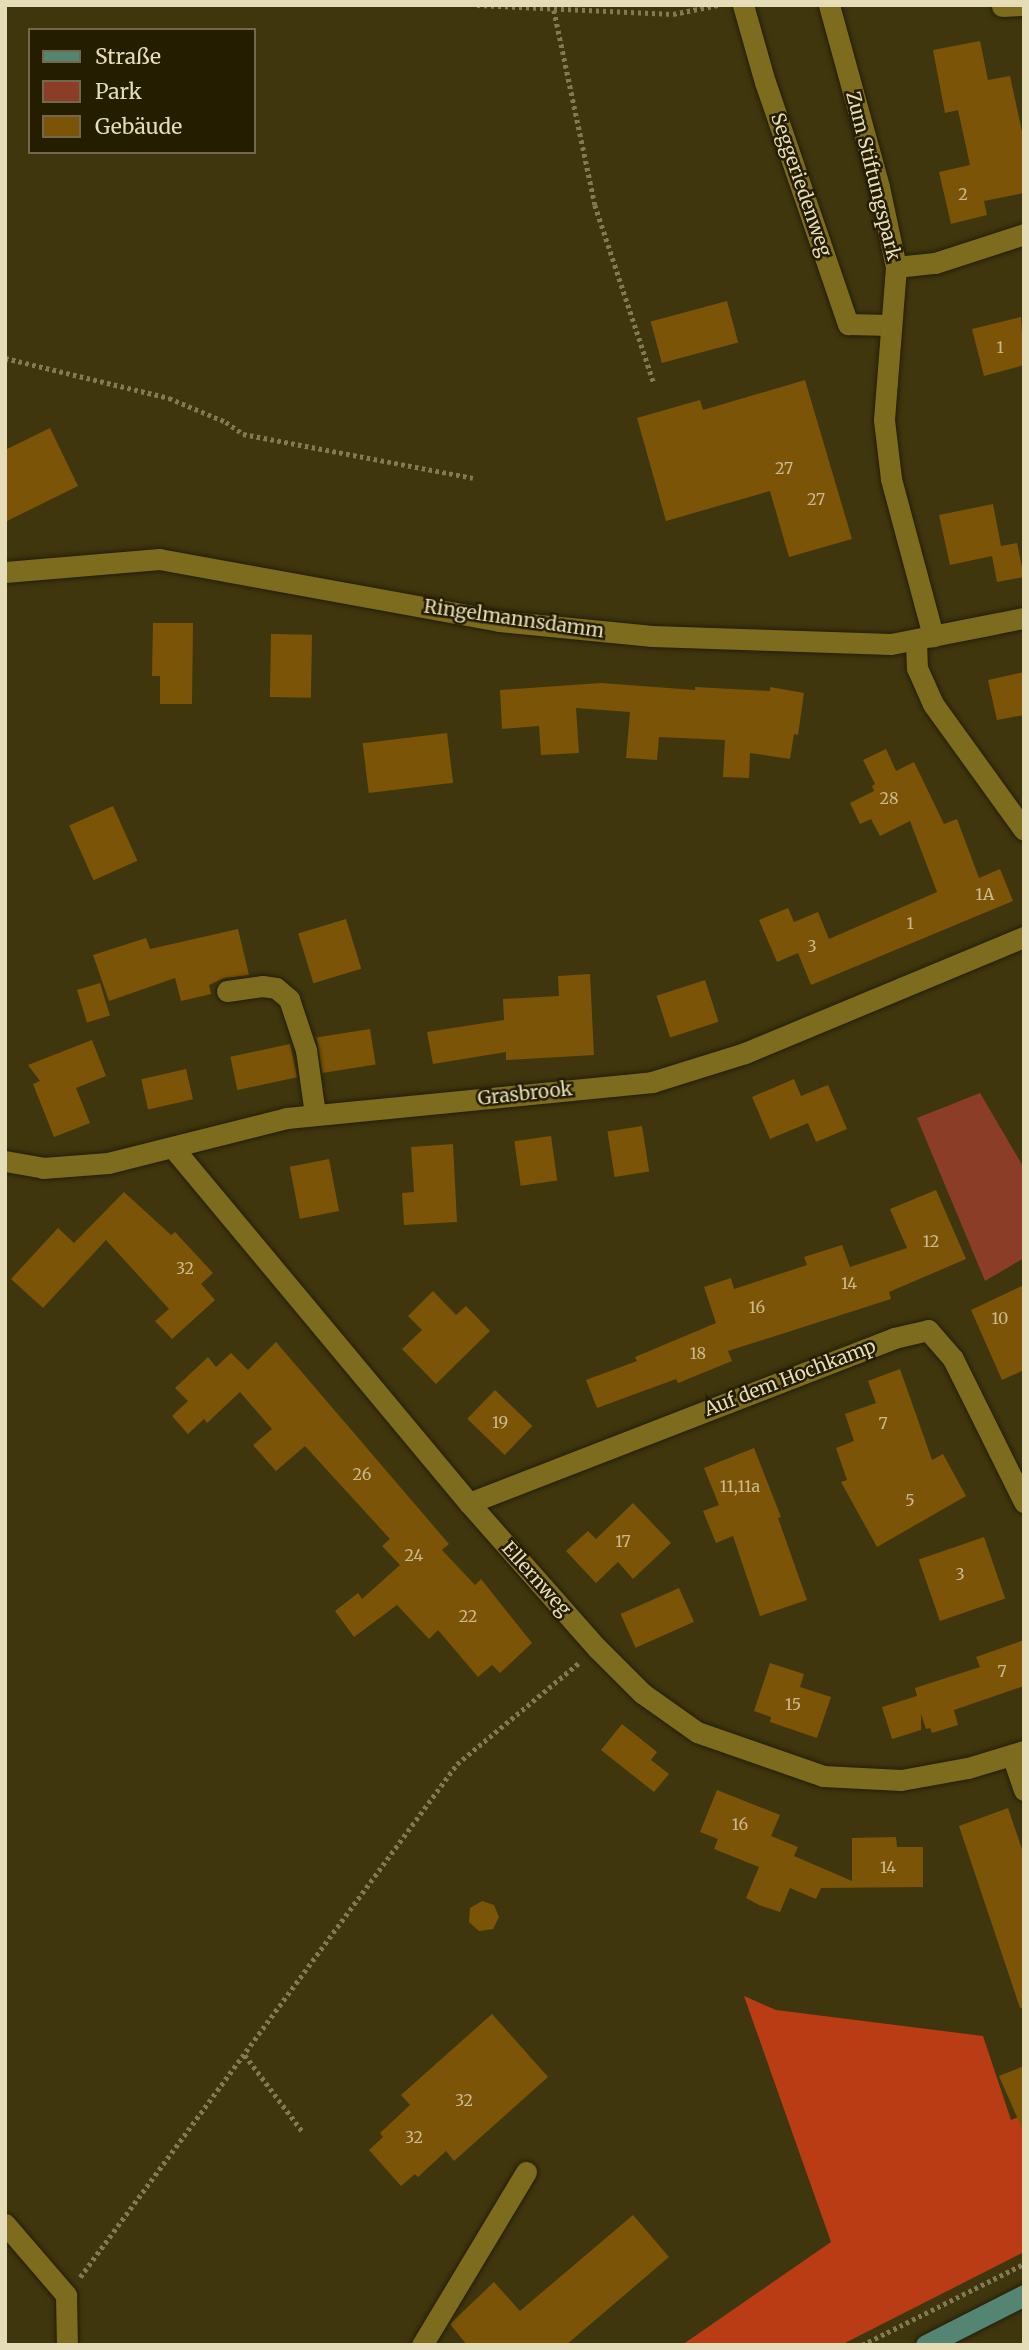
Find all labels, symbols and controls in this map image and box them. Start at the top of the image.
legend [28,28,256,154]
text: Straße [95,43,161,70]
text: Park [95,78,142,105]
street label: Zum Stiftungspark [841,89,905,263]
street label: Seggeriedenweg [766,110,836,260]
text: Gebäude [95,113,182,140]
house number: 2 [958,184,968,204]
house number: 1 [996,337,1004,357]
house number: 27 [775,458,793,478]
house number: 27 [807,489,825,509]
street label: Ringelmannsdamm [422,595,606,643]
house number: 28 [880,788,898,808]
house number: 1A [976,884,994,904]
house number: 1 [906,913,914,933]
house number: 3 [807,936,817,956]
street label: Grasbrook [477,1078,573,1110]
house number: 12 [923,1231,939,1251]
house number: 32 [176,1258,194,1278]
house number: 14 [841,1273,857,1293]
house number: 16 [749,1297,765,1317]
house number: 10 [992,1308,1008,1328]
street label: Auf dem Hochkamp [701,1335,879,1421]
house number: 18 [690,1343,706,1363]
house number: 19 [492,1412,508,1432]
house number: 7 [878,1413,888,1433]
house number: 26 [353,1464,371,1484]
house number: 11,11a [720,1476,760,1496]
house number: 5 [905,1490,915,1510]
house number: 17 [615,1531,631,1551]
street label: Ellernweg [497,1537,575,1621]
house number: 24 [405,1545,423,1565]
house number: 3 [955,1564,965,1584]
house number: 22 [459,1606,477,1626]
house number: 7 [997,1661,1007,1681]
house number: 15 [785,1694,801,1714]
house number: 16 [732,1814,748,1834]
house number: 14 [880,1857,896,1877]
house number: 32 [455,2090,473,2110]
house number: 32 [405,2127,423,2147]

